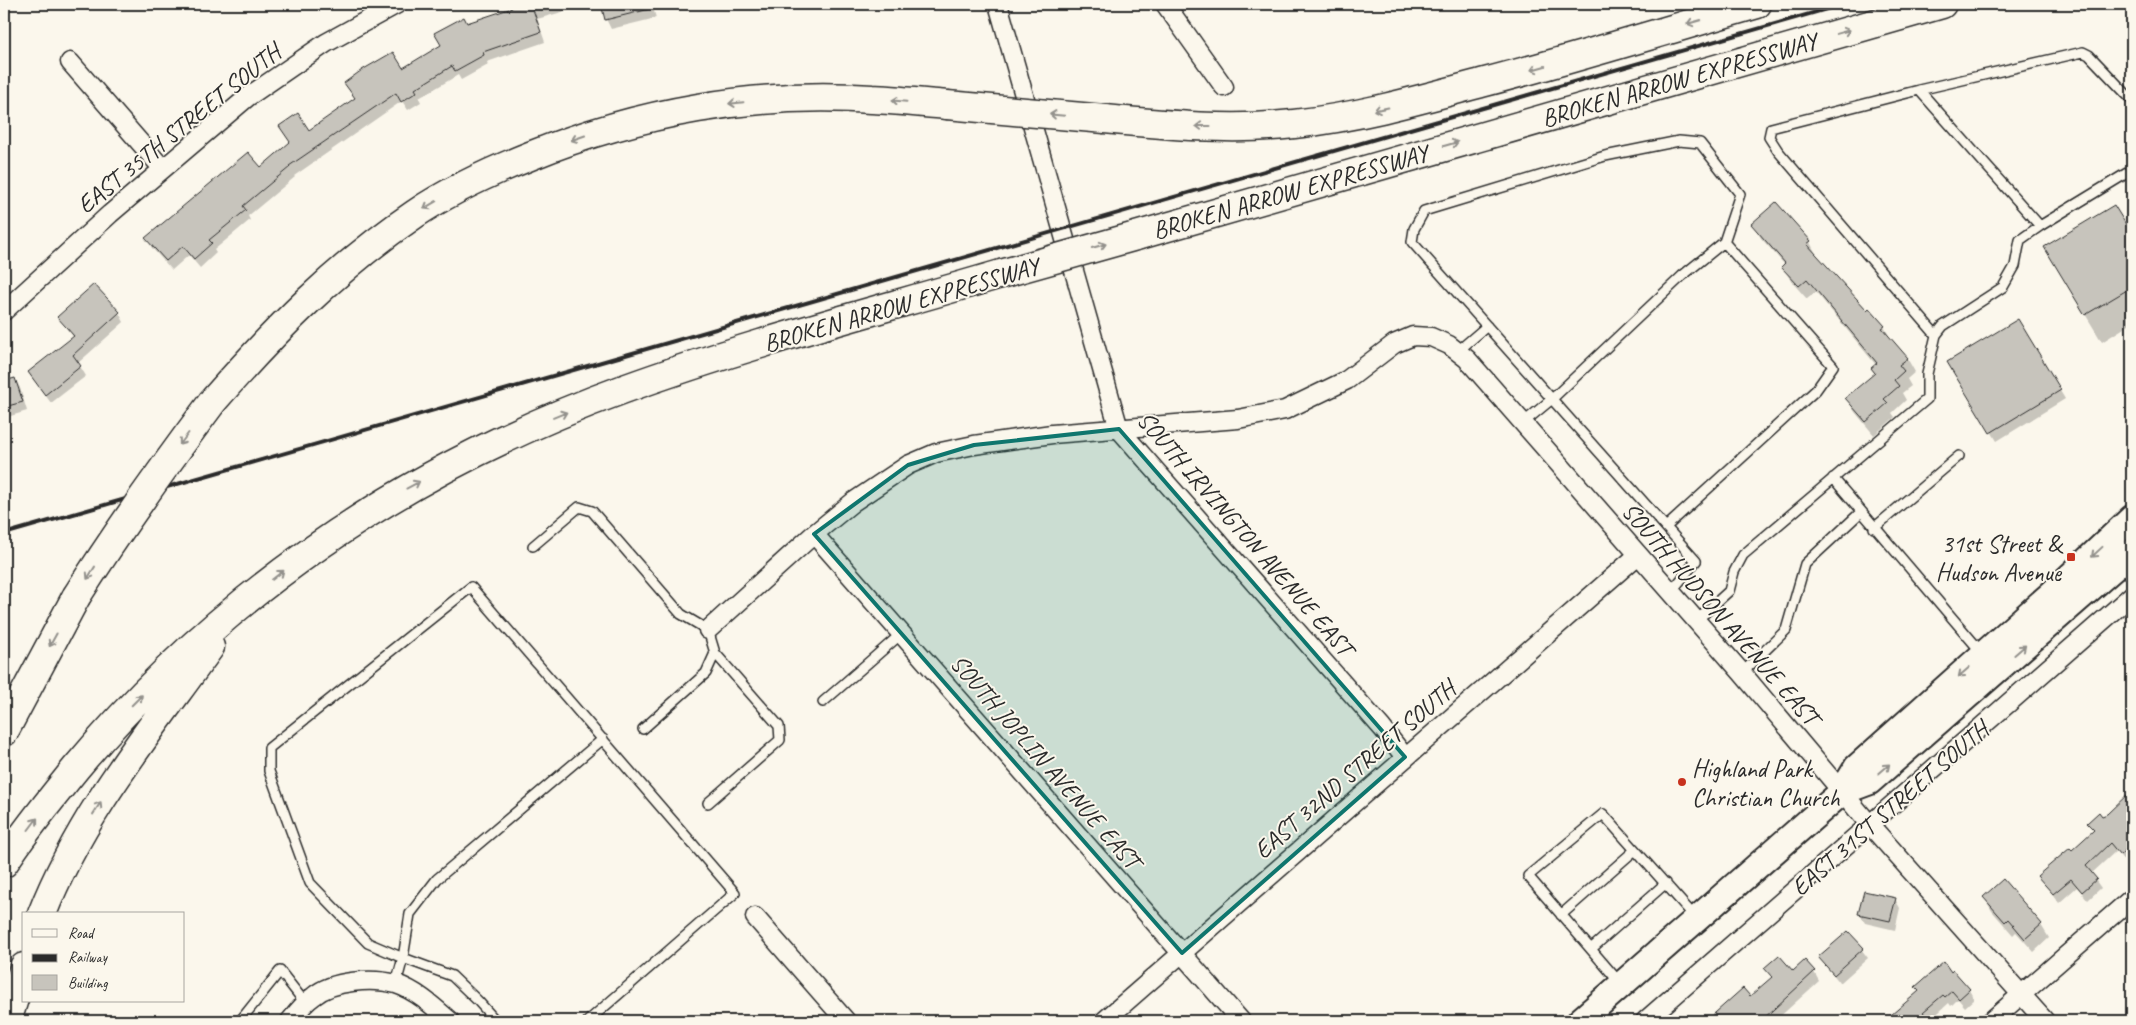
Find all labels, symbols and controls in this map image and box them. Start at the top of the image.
one-way arrow [1686,18,1702,28]
street label: BROKEN ARROW EXPRESSWAY [1538,24,1824,135]
one-way arrow [1835,27,1851,37]
street label: EAST 35TH STREET SOUTH [70,34,290,221]
one-way arrow [1530,63,1546,73]
one-way arrow [891,96,907,106]
one-way arrow [729,98,745,108]
one-way arrow [1373,104,1389,114]
one-way arrow [1049,110,1065,120]
one-way arrow [1195,121,1212,131]
one-way arrow [570,134,586,144]
street label: BROKEN ARROW EXPRESSWAY [1149,136,1435,247]
one-way arrow [1443,139,1459,149]
one-way arrow [424,200,438,210]
one-way arrow [1090,241,1106,251]
street label: BROKEN ARROW EXPRESSWAY [760,249,1046,360]
street label: SOUTH IRVINGTON AVENUE EAST [1130,405,1364,667]
one-way arrow [552,410,567,419]
one-way arrow [179,433,190,446]
one-way arrow [405,480,420,489]
street label: SOUTH HUDSON AVENUE EAST [1615,496,1830,737]
place label: 31st Street & Hudson Avenue [1936,528,2064,589]
one-way arrow [2091,546,2104,558]
marker: 31st Street & Hudson Avenue [2065,551,2077,563]
one-way arrow [86,565,96,579]
one-way arrow [271,569,284,580]
one-way arrow [47,632,57,646]
one-way arrow [2013,645,2026,656]
street label: SOUTH JOPLIN AVENUE EAST [943,648,1151,880]
one-way arrow [1957,667,1970,678]
street label: EAST 32ND STREET SOUTH [1247,671,1465,866]
one-way arrow [131,694,143,706]
street label: EAST 31ST STREET SOUTH [1784,712,1998,903]
place label: Highland Park Christian Church [1692,753,1840,814]
one-way arrow [1878,763,1891,775]
marker: Highland Park Christian Church [1676,776,1688,788]
one-way arrow [92,802,102,816]
one-way arrow [27,818,38,831]
legend [22,912,185,1002]
text: Road [68,924,95,943]
text: Railway [68,948,109,967]
text: Building [68,974,108,993]

